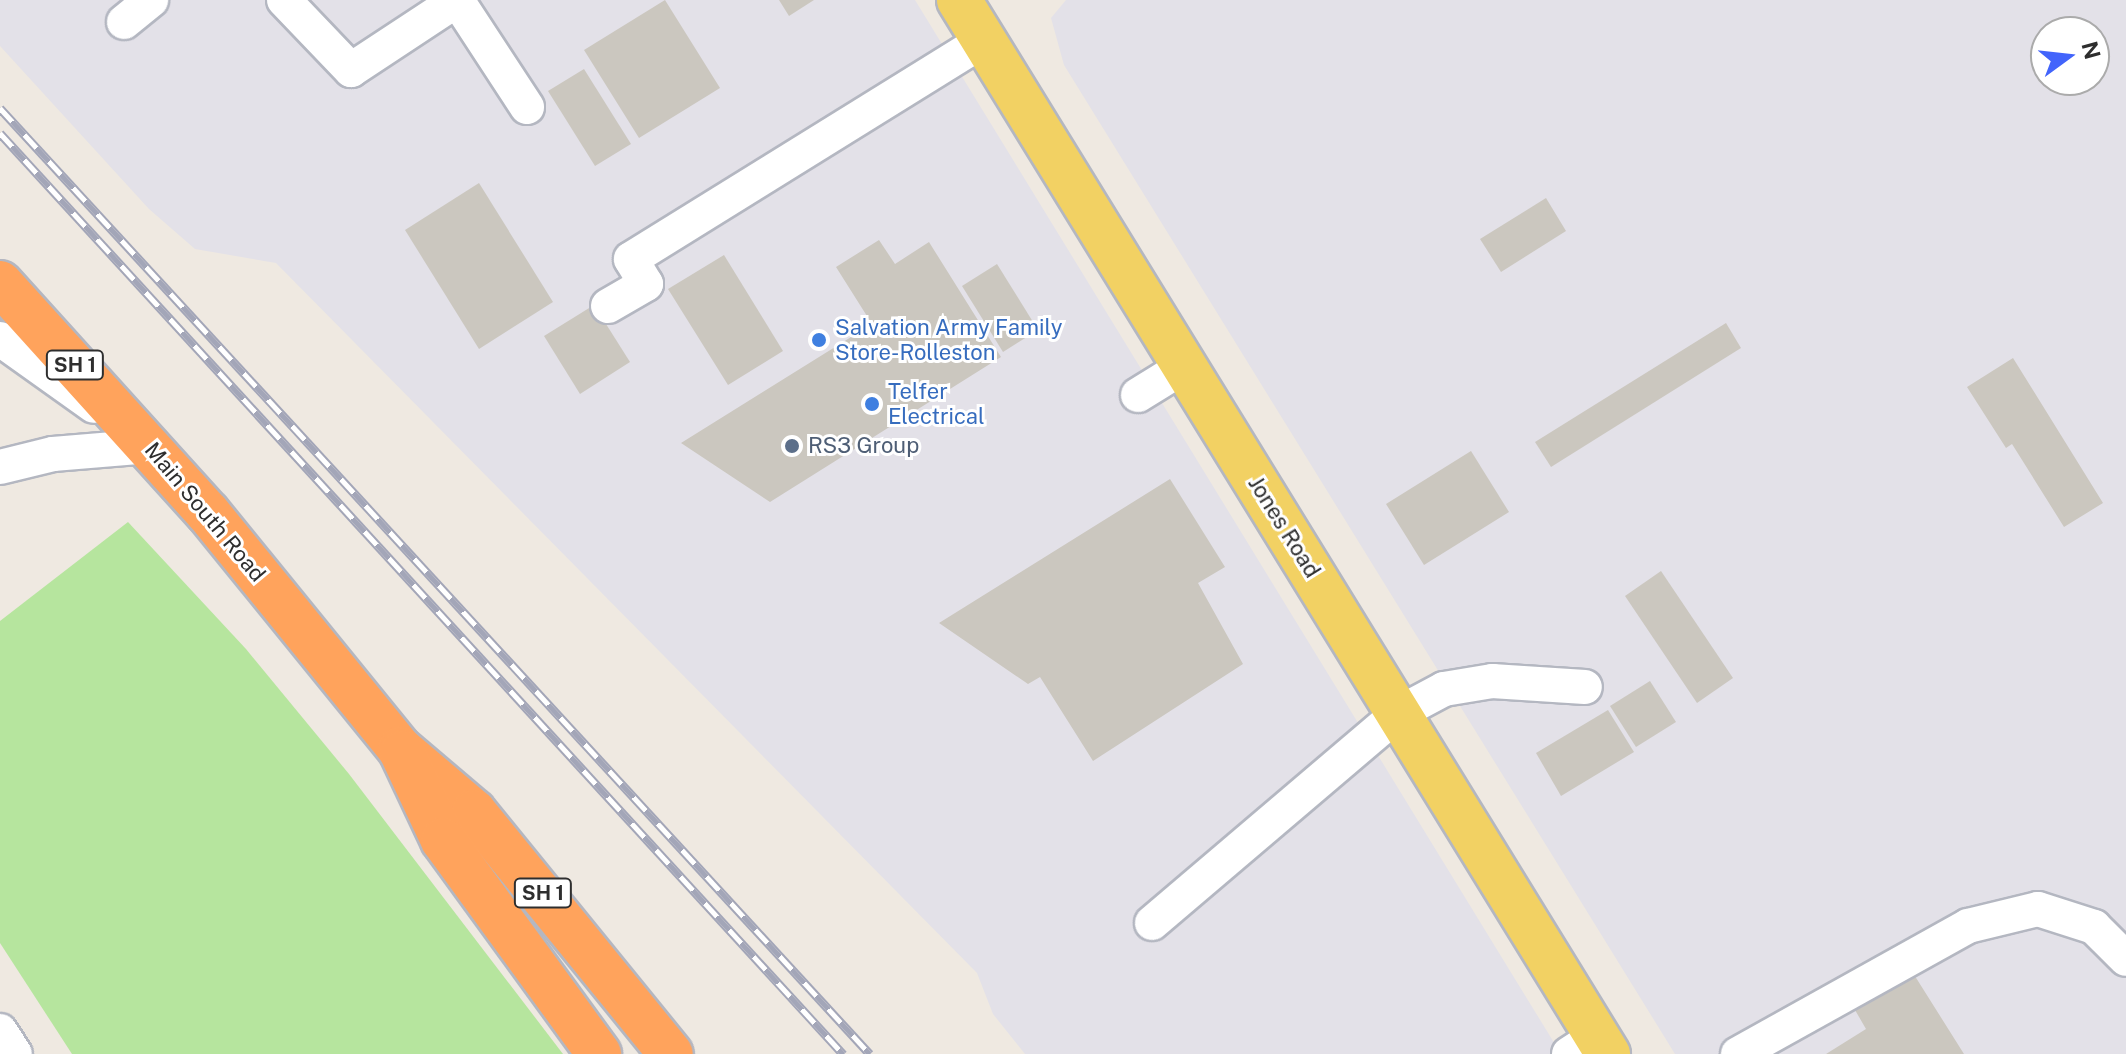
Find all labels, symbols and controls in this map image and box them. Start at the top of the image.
north arrow [2030,16,2110,96]
text: N [2076,39,2106,62]
place label: Salvation Army Family Store-Rolleston [835,314,1063,366]
marker: Salvation Army Family Store-Rolleston [810,331,828,349]
road number: SH 1 [45,349,105,381]
place label: Telfer Electrical [888,378,985,430]
marker: Telfer Electrical [863,395,881,413]
place label: RS3 Group [808,433,919,459]
street label: Main South Road [139,437,271,587]
marker: RS3 Group [783,437,801,455]
street label: Jones Road [1242,471,1326,583]
road number: SH 1 [513,877,573,909]

